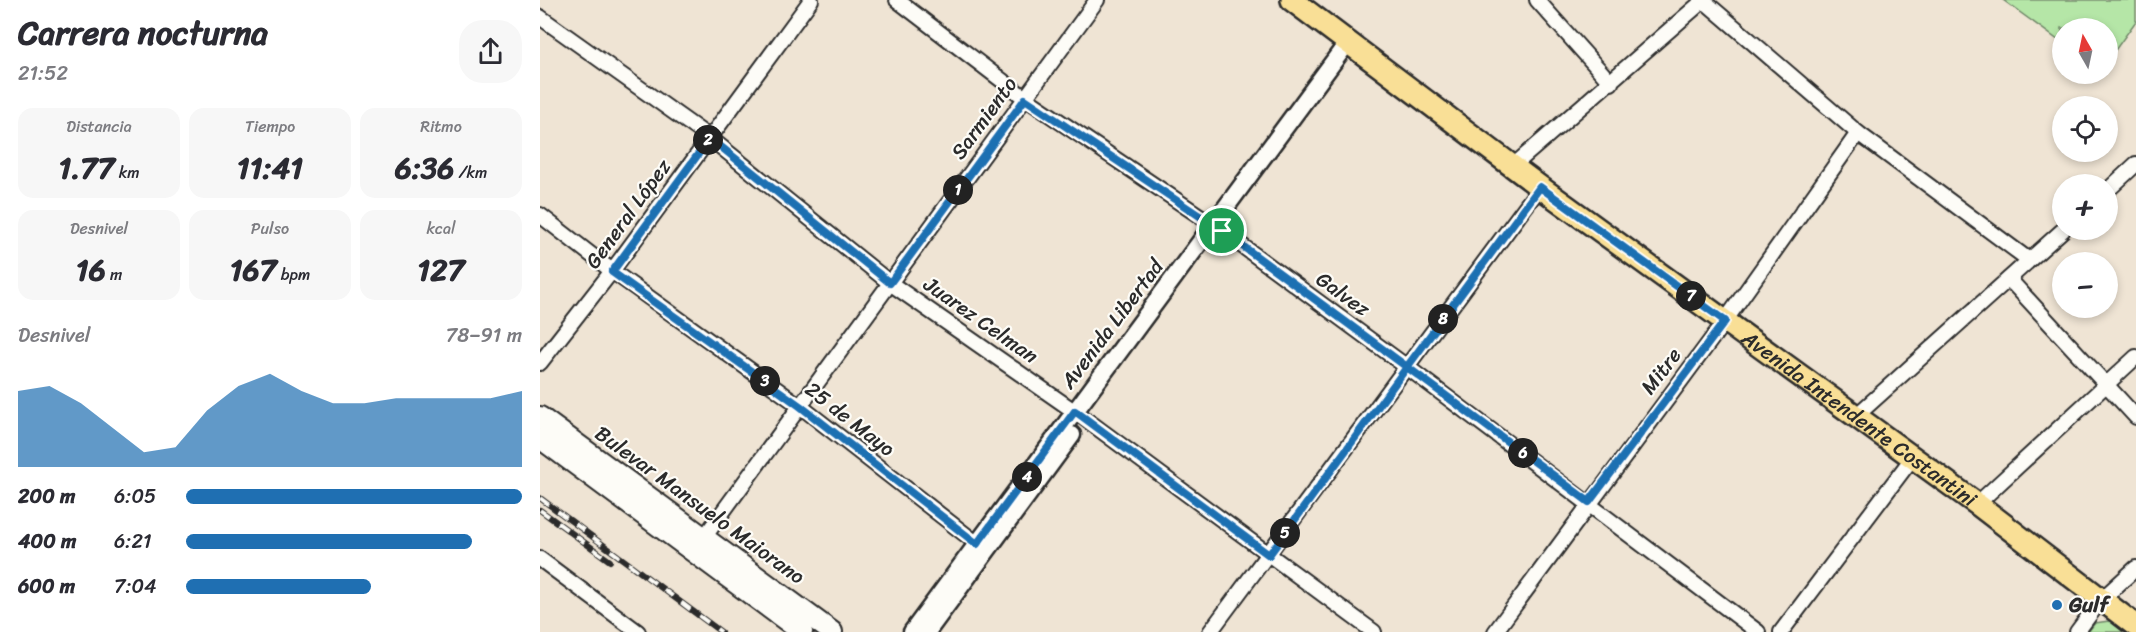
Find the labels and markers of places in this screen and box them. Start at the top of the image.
pin: 2 [693,125,723,155]
pin: 1 [943,175,973,205]
pin [1196,205,1247,256]
pin: 7 [1676,281,1706,311]
pin: 8 [1428,304,1458,334]
pin: 3 [750,366,780,396]
pin: 6 [1508,438,1538,468]
pin: 4 [1012,462,1042,492]
pin: 5 [1270,518,1300,548]
place label: Gulf [2068,586,2111,624]
marker: Gulf [2050,598,2064,612]

